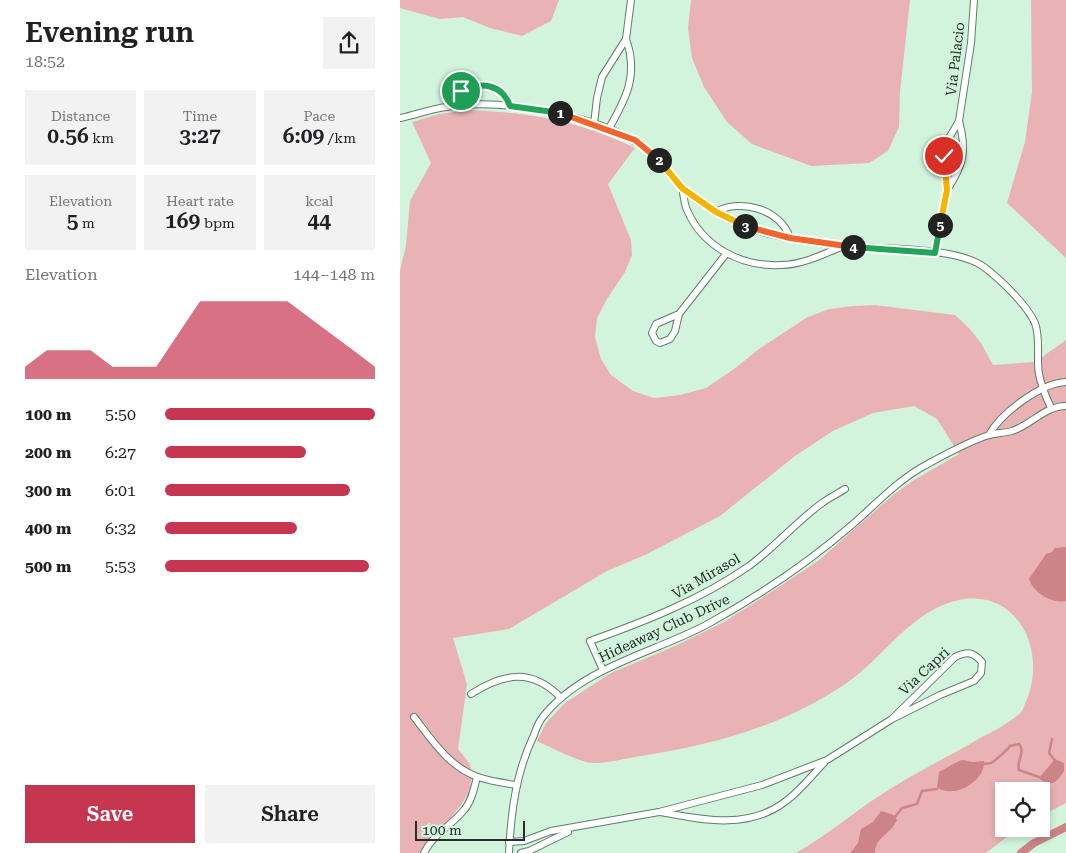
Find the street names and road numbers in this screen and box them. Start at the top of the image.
street label: Via Palacio [943,21,967,97]
street label: Via Mirasol [669,550,743,602]
street label: Hideaway Club Drive [596,590,732,665]
street label: Via Capri [896,644,953,698]

